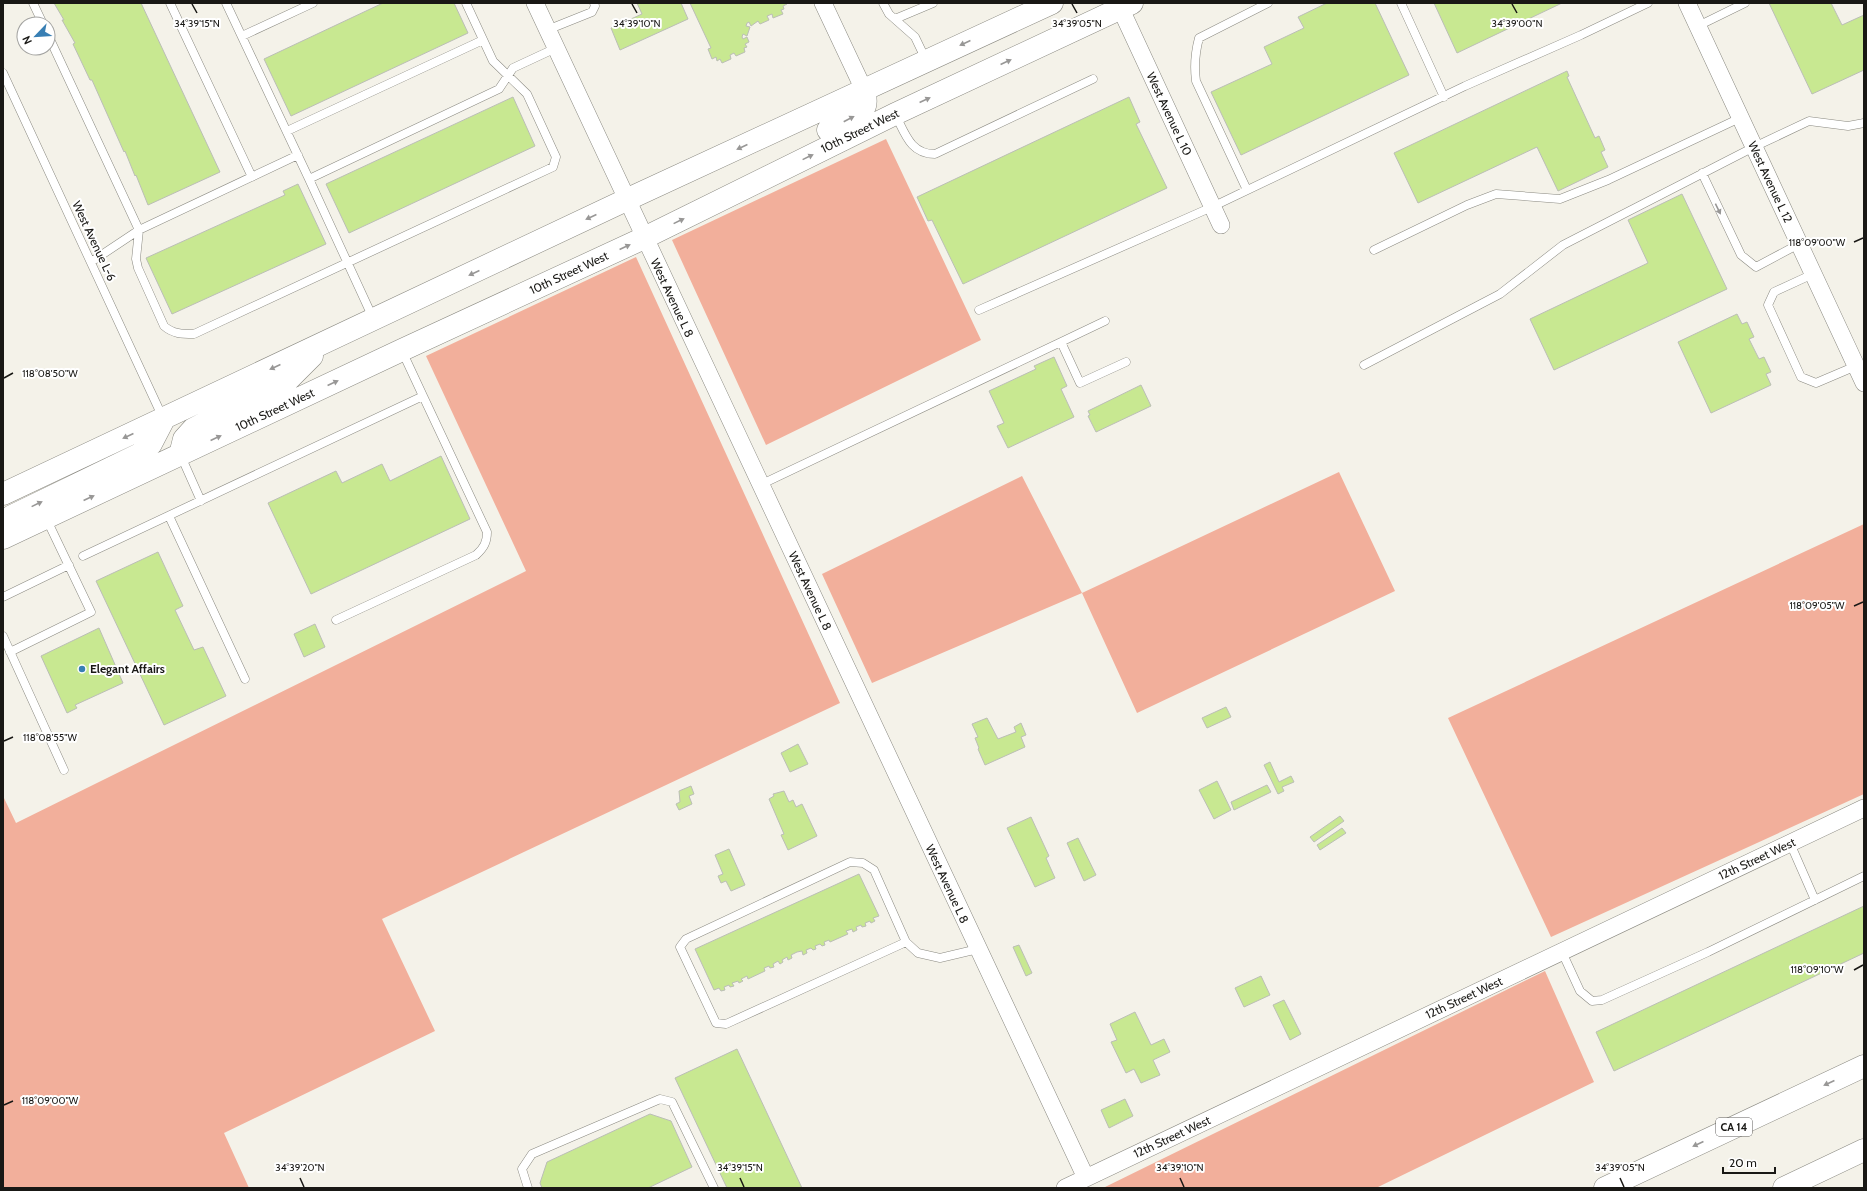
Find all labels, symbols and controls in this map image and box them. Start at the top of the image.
north arrow [16,16,56,56]
text: 34°39'15"N [174,17,220,30]
text: 34°39'10"N [613,17,661,30]
text: 34°39'05"N [1052,17,1102,30]
text: 34°39'00"N [1491,17,1543,30]
text: N [19,34,35,47]
one-way arrow [960,40,971,46]
one-way arrow [1001,59,1012,65]
street label: West Avenue L 10 [1144,70,1195,158]
one-way arrow [919,97,931,103]
street label: 10th Street West [818,105,901,156]
one-way arrow [843,116,855,123]
street label: West Avenue L 12 [1745,139,1796,225]
one-way arrow [737,144,748,150]
one-way arrow [802,153,814,160]
street label: West Avenue L-6 [69,198,120,283]
one-way arrow [1715,203,1722,214]
one-way arrow [586,214,597,220]
one-way arrow [673,218,685,224]
text: 118°09'00"W [1789,236,1846,249]
one-way arrow [619,244,630,250]
street label: 10th Street West [527,248,611,297]
street label: West Avenue L 8 [648,256,697,340]
one-way arrow [468,270,480,276]
one-way arrow [269,364,281,370]
text: 118°08'50"W [22,367,78,380]
one-way arrow [327,380,339,386]
street label: 10th Street West [233,385,317,434]
one-way arrow [122,433,134,439]
one-way arrow [210,435,221,441]
one-way arrow [83,495,95,501]
one-way arrow [32,501,43,507]
street label: West Avenue L 8 [786,549,835,633]
text: 118°09'05"W [1790,599,1845,612]
place label: Elegant Affairs [90,661,165,676]
marker: Elegant Affairs [77,664,87,674]
text: 118°08'55"W [23,731,77,744]
street label: 12th Street West [1716,834,1798,883]
street label: West Avenue L 8 [923,842,972,926]
text: 118°09'10"W [1791,963,1844,976]
street label: 12th Street West [1423,973,1505,1022]
one-way arrow [1823,1080,1834,1086]
text: 118°09'00"W [22,1094,79,1107]
street label: 12th Street West [1131,1112,1213,1161]
road number: CA 14 [1716,1118,1752,1136]
one-way arrow [1693,1141,1704,1147]
scale bar [1723,1149,1775,1175]
text: 20 m [1729,1155,1757,1170]
text: 34°39'20"N [275,1161,325,1174]
text: 34°39'15"N [717,1161,763,1174]
text: 34°39'10"N [1156,1161,1204,1174]
text: 34°39'05"N [1595,1161,1645,1174]

